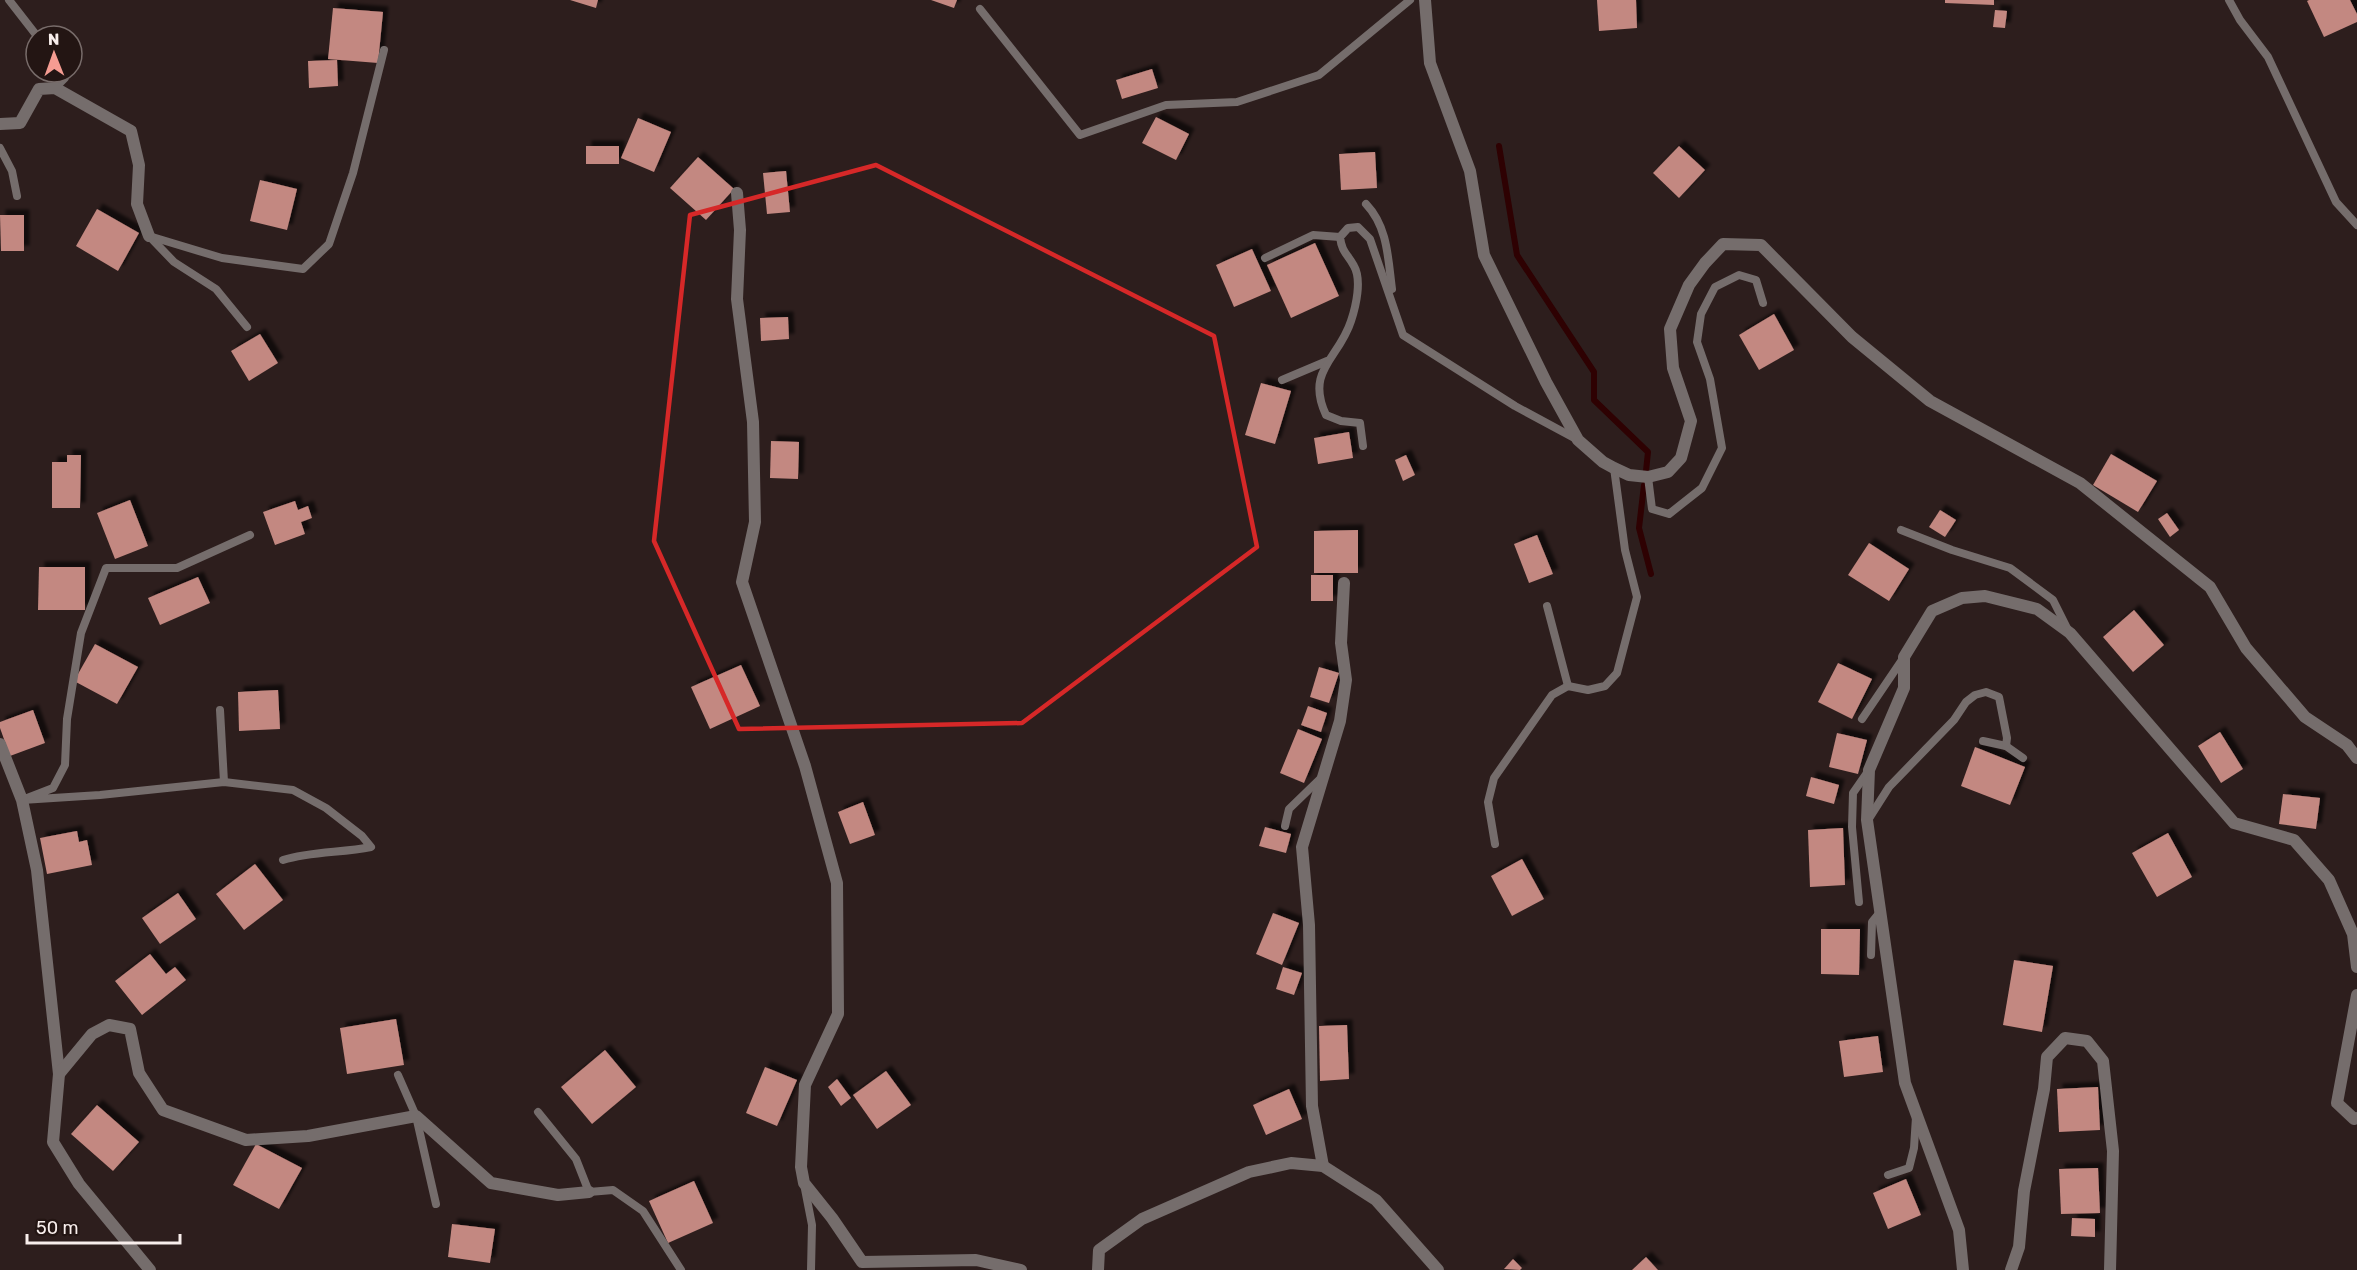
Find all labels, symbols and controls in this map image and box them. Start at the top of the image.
north arrow [24,24,84,84]
text: N [48,30,60,49]
scale bar [27,1207,180,1245]
text: 50 m [36,1217,79,1239]

